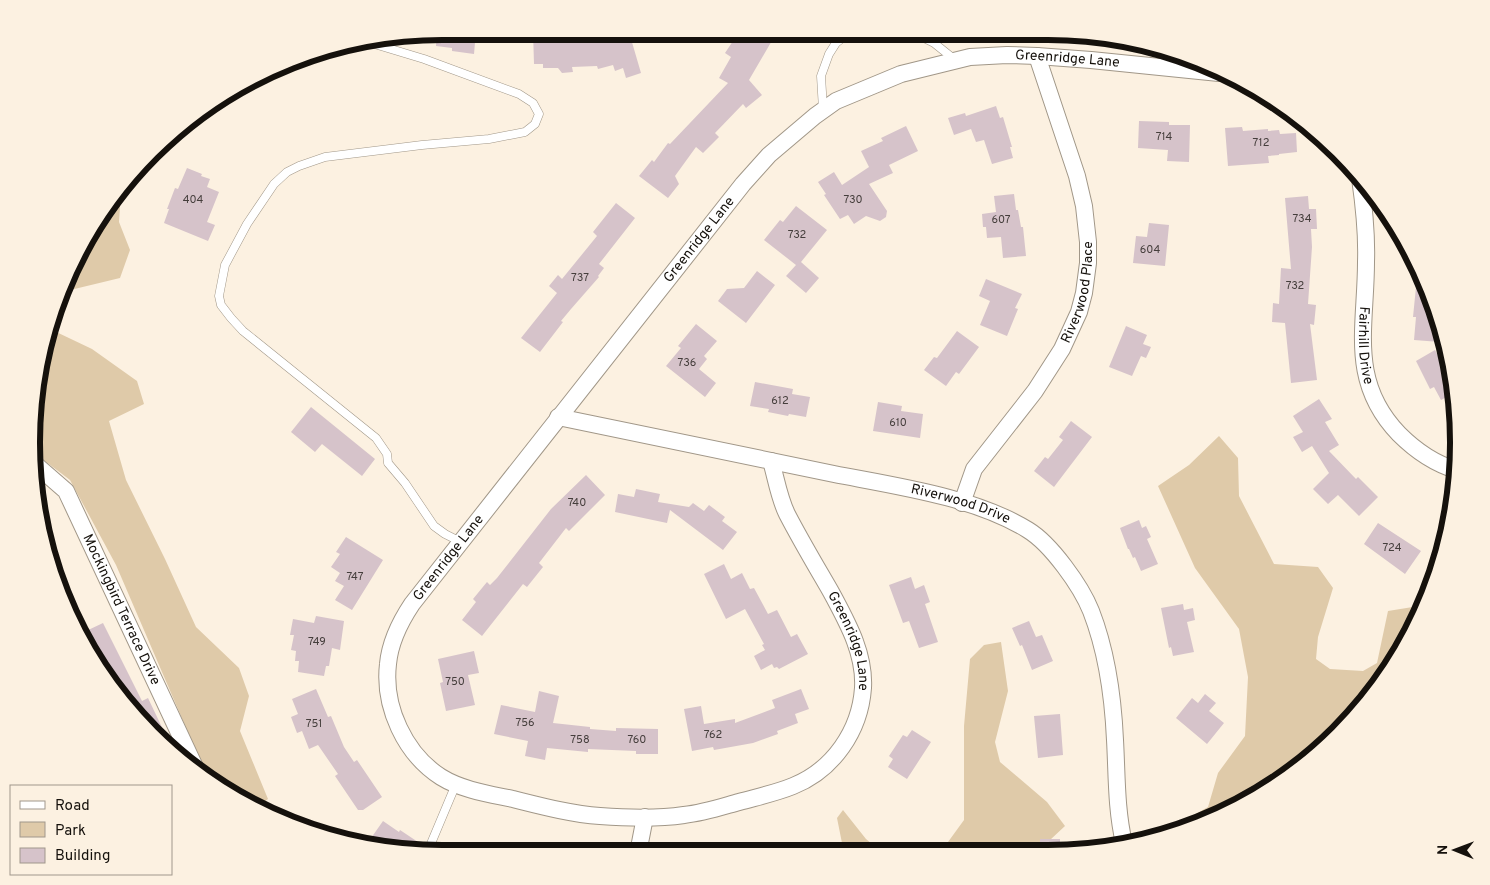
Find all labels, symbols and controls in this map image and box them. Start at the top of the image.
street label: Greenridge Lane [1015,47,1120,71]
house number: 714 [1156,130,1172,144]
house number: 712 [1253,136,1269,150]
house number: 404 [183,193,204,207]
street label: Greenridge Lane [660,193,738,286]
house number: 730 [843,193,863,207]
house number: 734 [1292,212,1312,226]
house number: 607 [991,213,1011,227]
house number: 732 [788,228,806,242]
street label: Riverwood Place [1057,241,1097,346]
house number: 604 [1140,243,1160,257]
house number: 737 [571,271,589,285]
house number: 732 [1286,279,1304,293]
street label: Fairhill Drive [1354,306,1377,386]
house number: 736 [678,356,696,370]
house number: 612 [771,394,789,408]
house number: 610 [889,416,907,430]
street label: Riverwood Drive [909,480,1013,528]
house number: 740 [568,496,586,510]
street label: Greenridge Lane [409,511,488,604]
street label: Mockingbird Terrace Drive [79,532,164,688]
house number: 724 [1382,541,1402,555]
house number: 747 [346,570,364,584]
street label: Greenridge Lane [824,588,872,691]
house number: 749 [308,635,326,649]
house number: 750 [445,675,465,689]
house number: 756 [515,716,535,730]
house number: 751 [306,717,322,731]
house number: 762 [704,728,722,742]
house number: 758 [570,733,590,747]
house number: 760 [628,733,646,747]
legend [10,785,172,875]
text: Road [55,797,90,816]
text: Park [55,822,86,841]
north arrow [1430,825,1480,875]
text: N [1435,845,1452,855]
text: Building [55,847,110,866]

